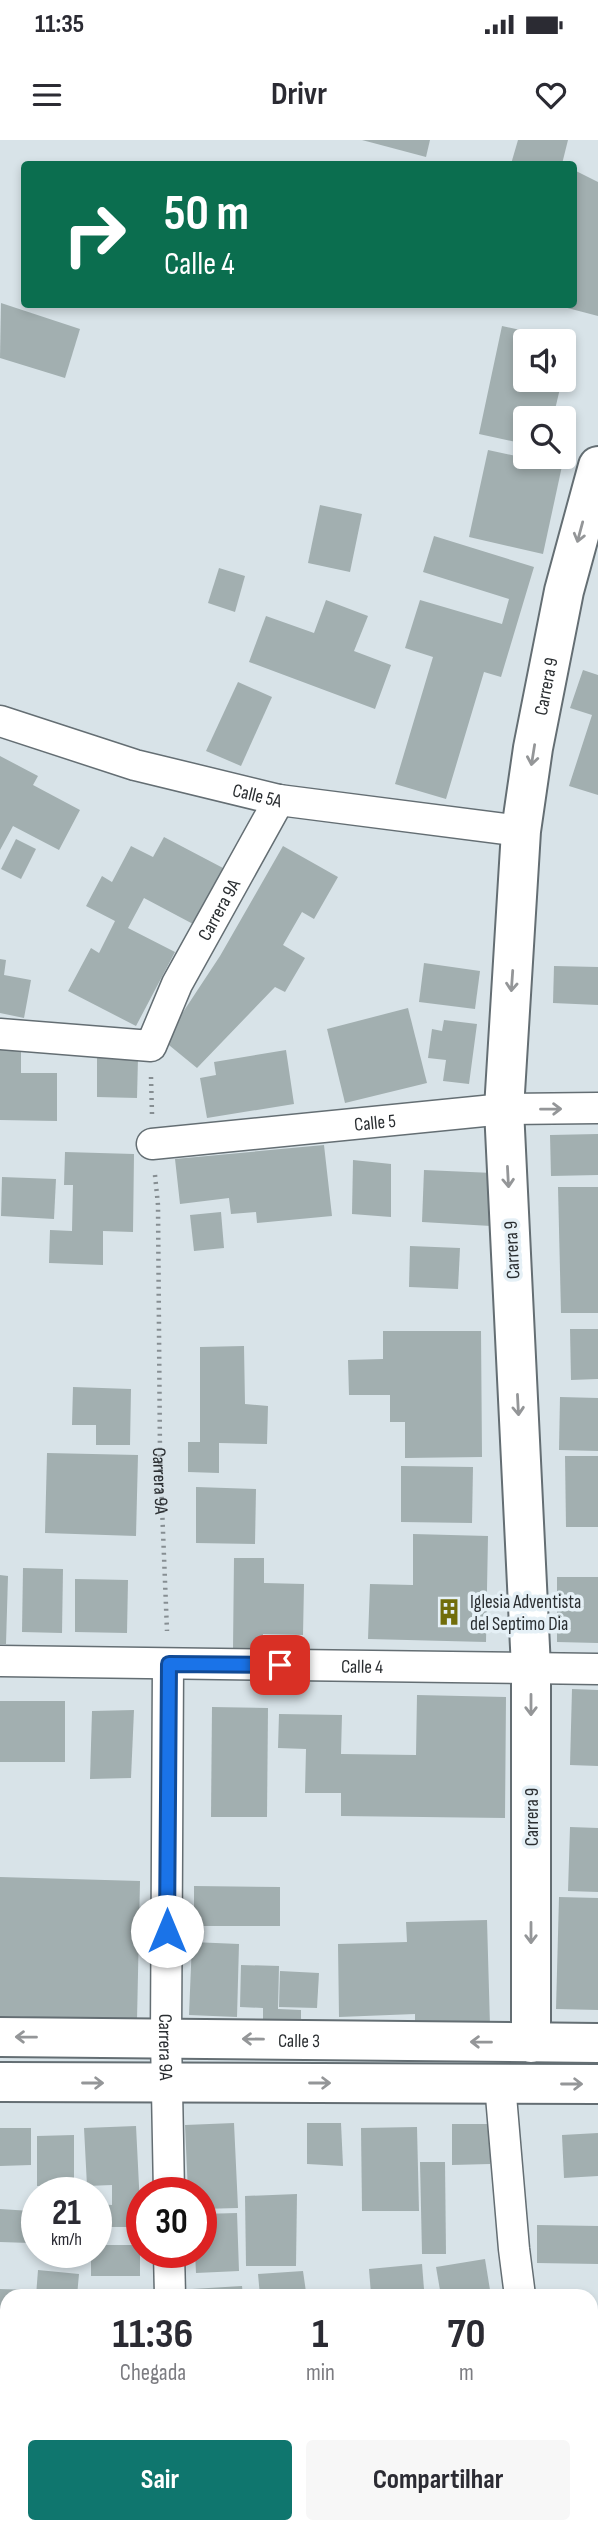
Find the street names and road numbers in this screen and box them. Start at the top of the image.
street label: Carrera 9 [530,656,564,717]
street label: Calle 5A [230,779,285,813]
street label: Carrera 9A [193,875,246,945]
street label: Calle 5 [353,1110,397,1137]
street label: Carrera 9 [499,1220,526,1280]
street label: Carrera 9A [147,1447,172,1515]
street label: Calle 4 [341,1656,383,1679]
street label: Carrera 9 [521,1788,544,1846]
street label: Carrera 9A [153,2014,177,2081]
street label: Calle 3 [278,2030,320,2053]

